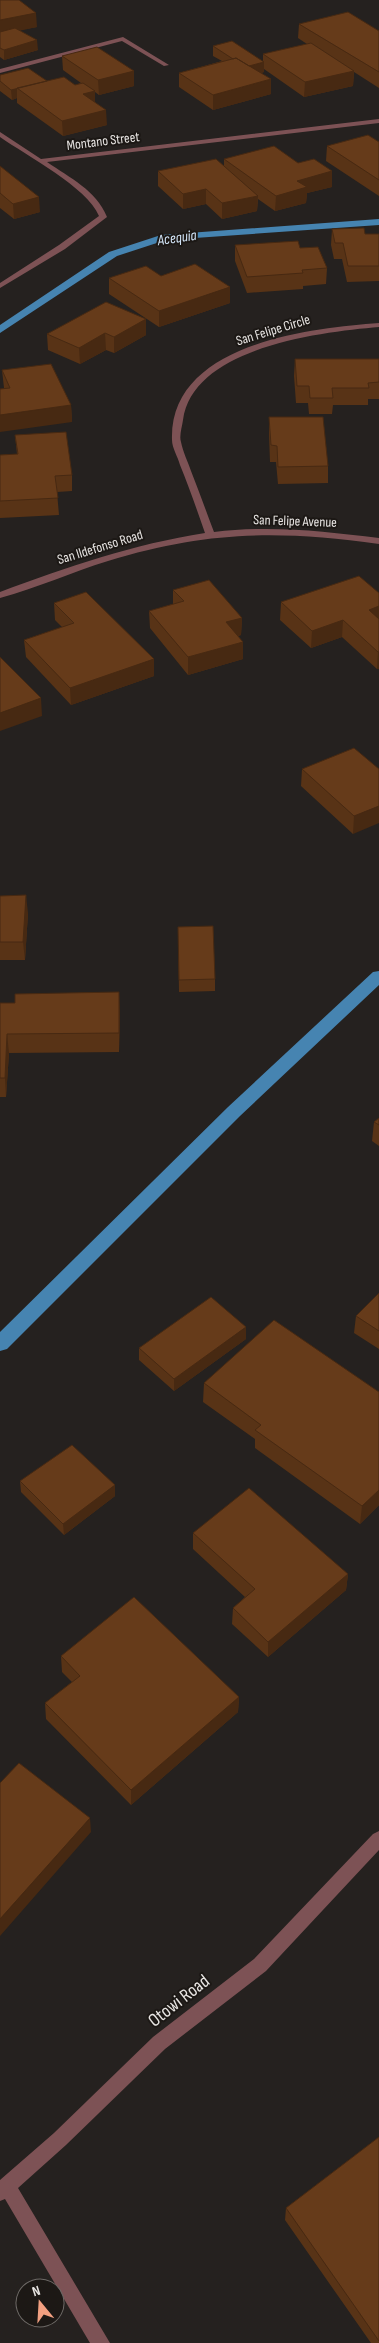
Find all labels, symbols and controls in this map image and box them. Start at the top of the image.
street label: Montano Street [66,128,140,154]
water label: Acequia [155,226,198,250]
street label: San Felipe Circle [234,311,312,349]
street label: San Felipe Avenue [253,511,337,531]
street label: San Ildefonso Road [55,526,145,568]
street label: Otowi Road [144,1970,214,2032]
north arrow [15,2278,65,2328]
text: N [30,2282,42,2300]

